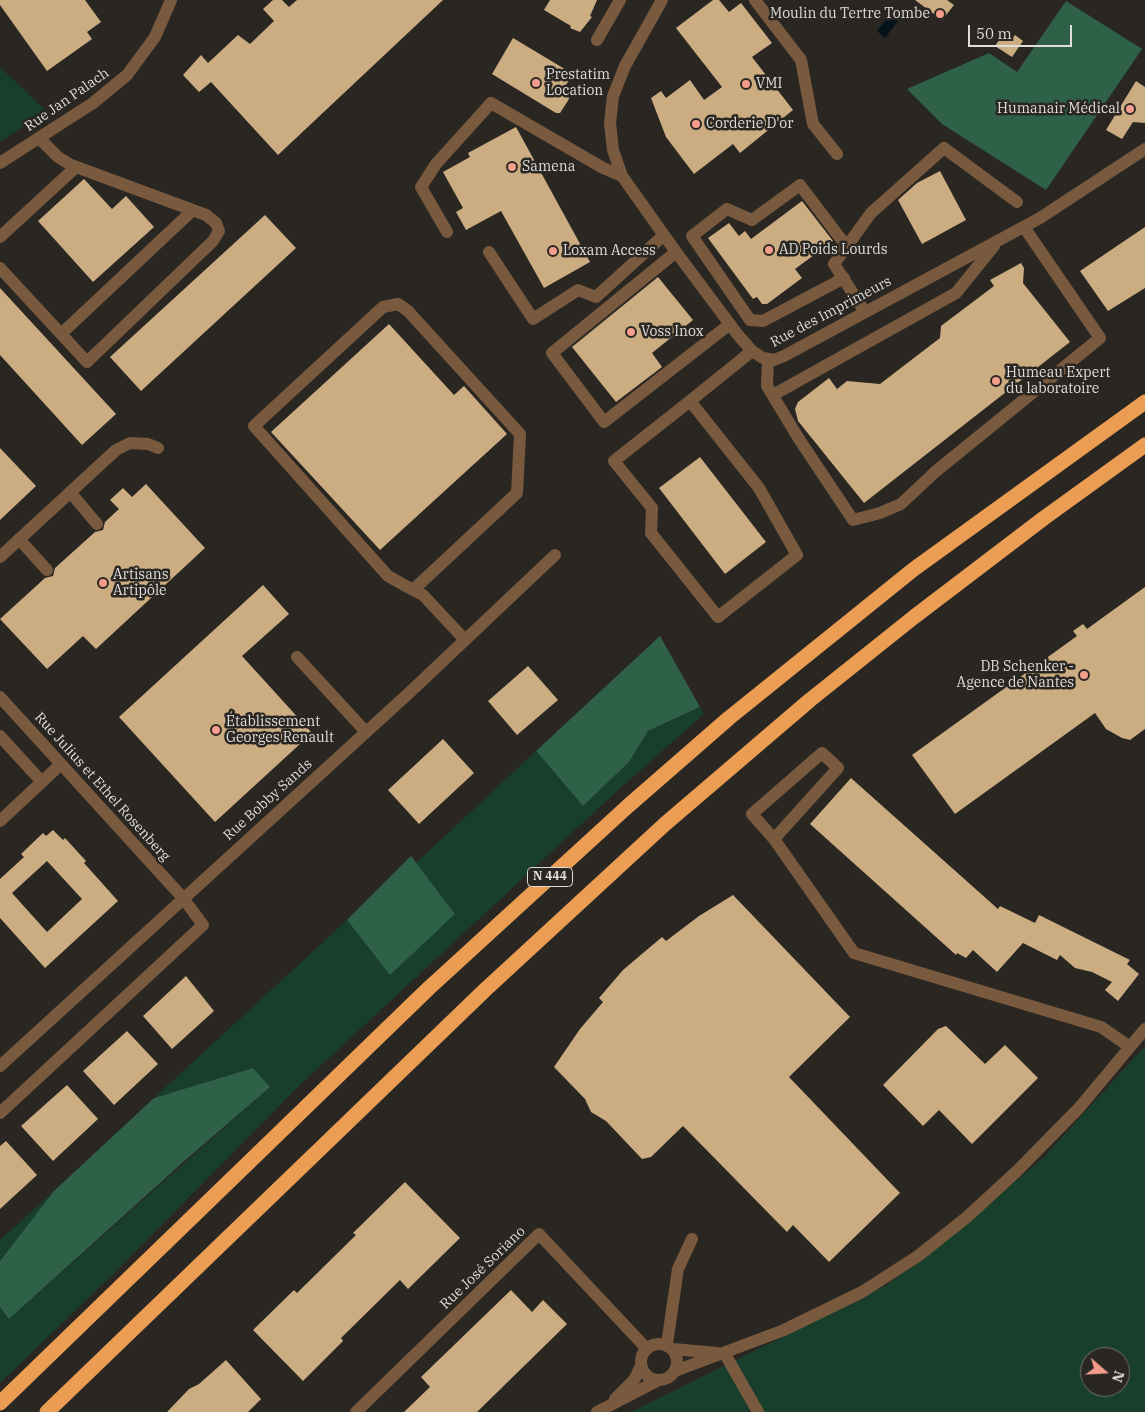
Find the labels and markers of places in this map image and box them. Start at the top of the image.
place label: Moulin du Tertre Tombe [770,6,930,22]
marker: Moulin du Tertre Tombe [934,8,946,20]
place label: Prestatim Location [546,67,610,100]
place label: VMI [756,76,782,92]
marker: Prestatim Location [530,77,542,89]
marker: VMI [740,78,752,90]
place label: Humanair Médical [997,101,1120,117]
marker: Humanair Médical [1124,103,1136,115]
place label: Corderie D'or [706,116,793,132]
marker: Corderie D'or [690,118,702,130]
place label: Samena [522,159,575,175]
marker: Samena [506,161,518,173]
place label: AD Poids Lourds [779,242,888,258]
place label: Loxam Access [563,243,656,259]
marker: AD Poids Lourds [763,244,775,256]
marker: Loxam Access [547,245,559,257]
place label: Voss Inox [641,324,704,340]
marker: Voss Inox [625,326,637,338]
place label: Humeau Expert du laboratoire [1006,365,1110,398]
marker: Humeau Expert du laboratoire [990,375,1002,387]
place label: Artisans Artipôle [113,567,169,600]
marker: Artisans Artipôle [97,577,109,589]
place label: DB Schenker - Agence de Nantes [957,659,1074,692]
marker: DB Schenker - Agence de Nantes [1078,669,1090,681]
place label: Établissement Georges Renault [226,714,334,746]
marker: Établissement Georges Renault [210,724,222,736]

